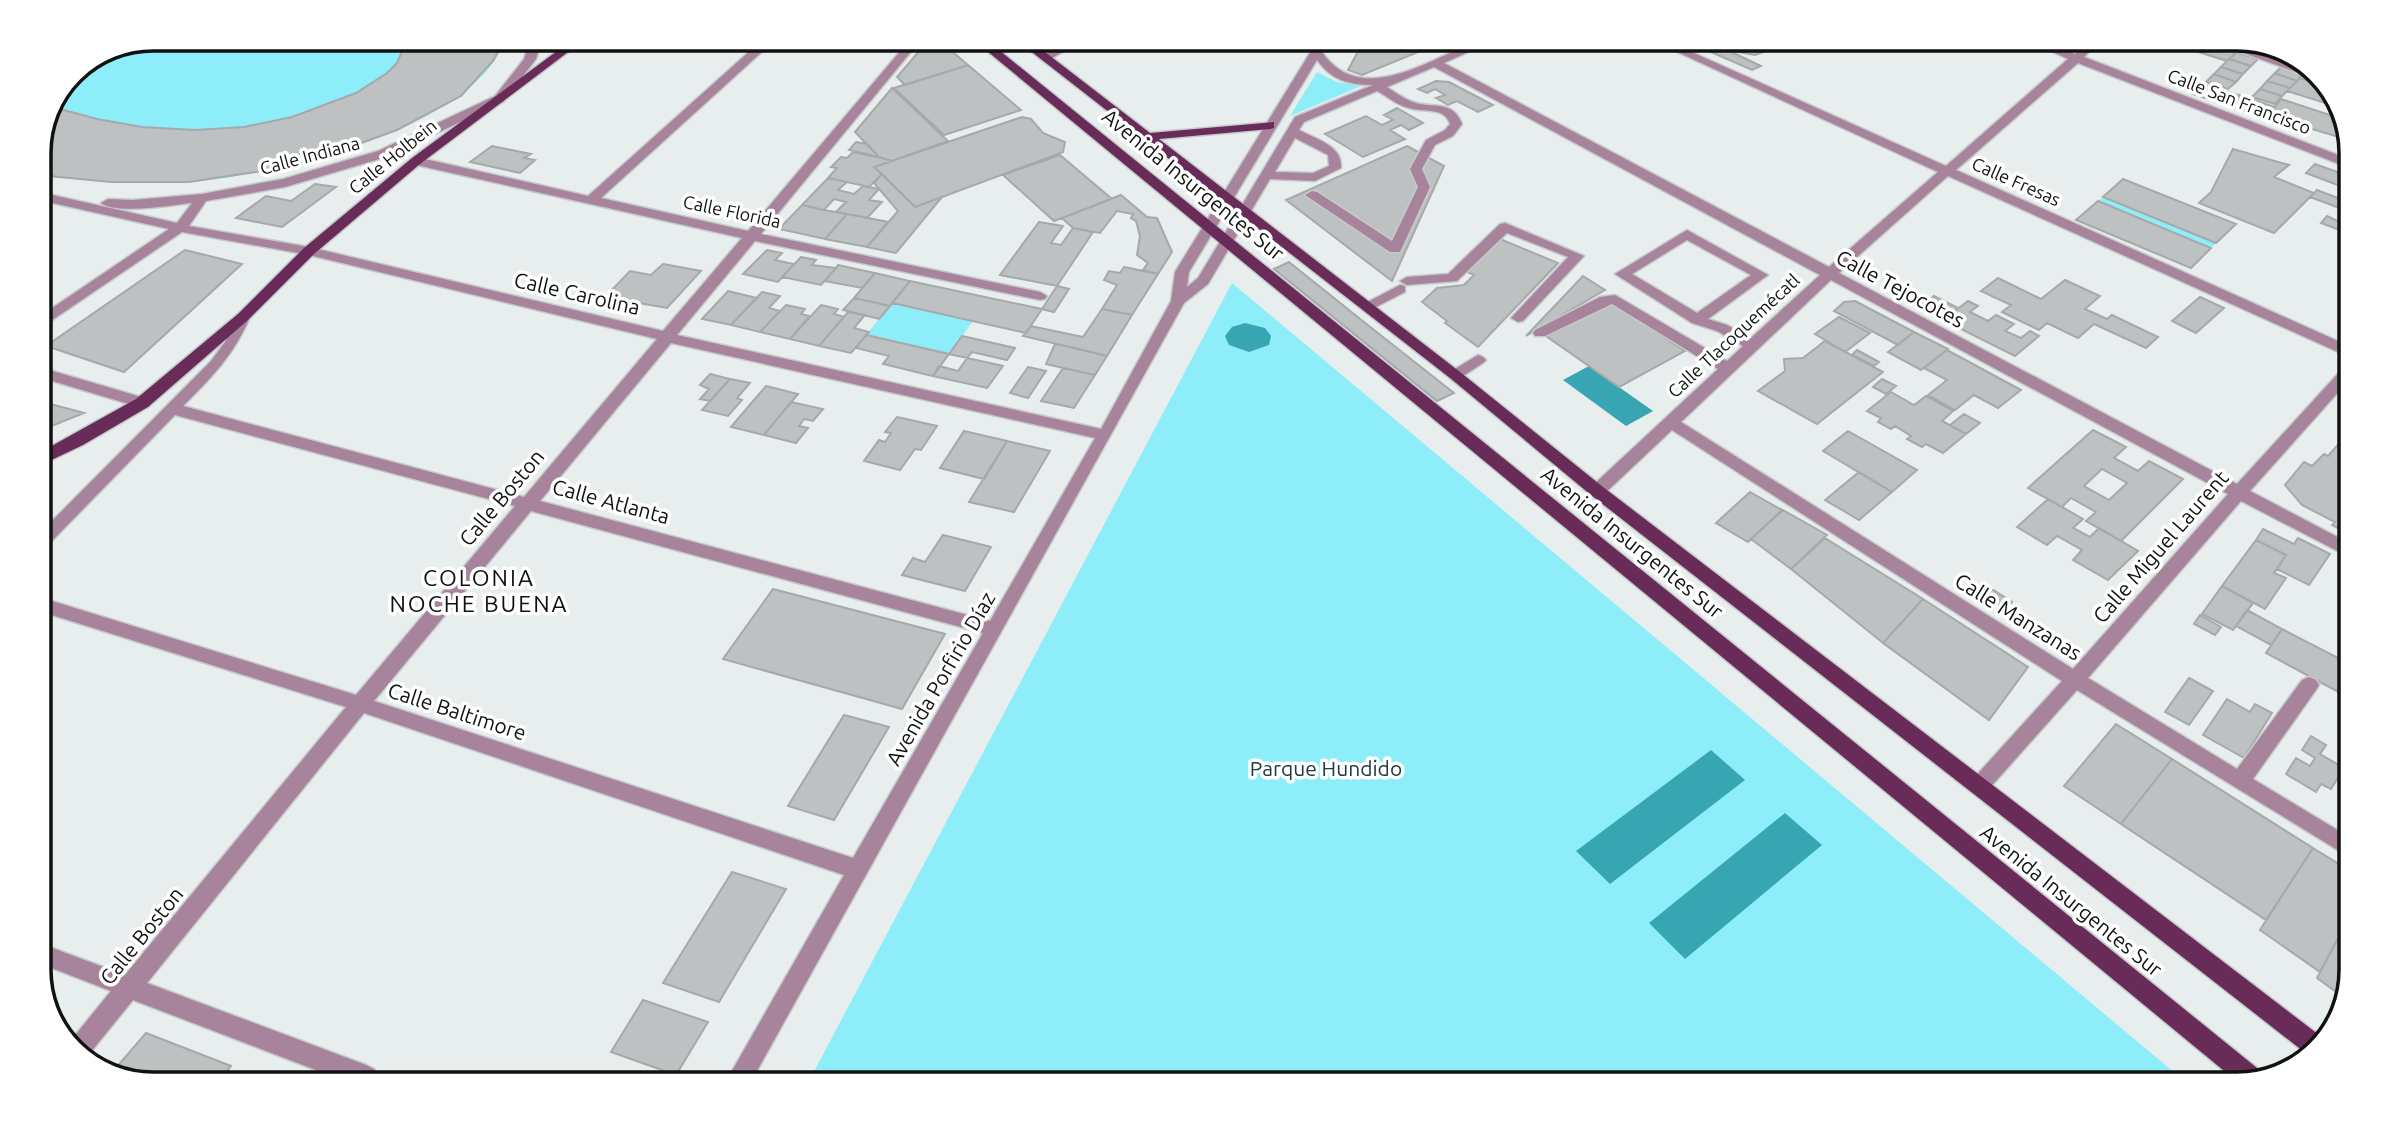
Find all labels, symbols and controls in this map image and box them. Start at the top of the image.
street label: Calle San Francisco [2165,65,2314,138]
street label: Avenida Insurgentes Sur [1098,103,1289,265]
street label: Calle Holbein [345,115,440,198]
street label: Calle Indiana [258,132,362,178]
street label: Calle Fresas [1969,153,2064,210]
street label: Calle Florida [681,191,783,231]
street label: Calle Tejocotes [1832,244,1969,332]
street label: Calle Carolina [512,267,642,319]
street label: Calle Tlacoquemécatl [1664,269,1803,401]
street label: Calle Boston [454,444,548,550]
street label: Avenida Insurgentes Sur [1537,461,1728,623]
street label: Calle Miguel Laurent [2088,465,2233,627]
street label: Calle Atlanta [550,474,672,528]
district label: COLONIA NOCHE BUENA [389,565,569,616]
street label: Calle Manzanas [1951,568,2086,665]
street label: Avenida Porfirio Díaz [881,587,1000,770]
street label: Calle Baltimore [385,677,530,745]
park label: Parque Hundido [1250,756,1402,780]
street label: Avenida Insurgentes Sur [1976,819,2167,981]
street label: Calle Boston [95,882,188,989]

